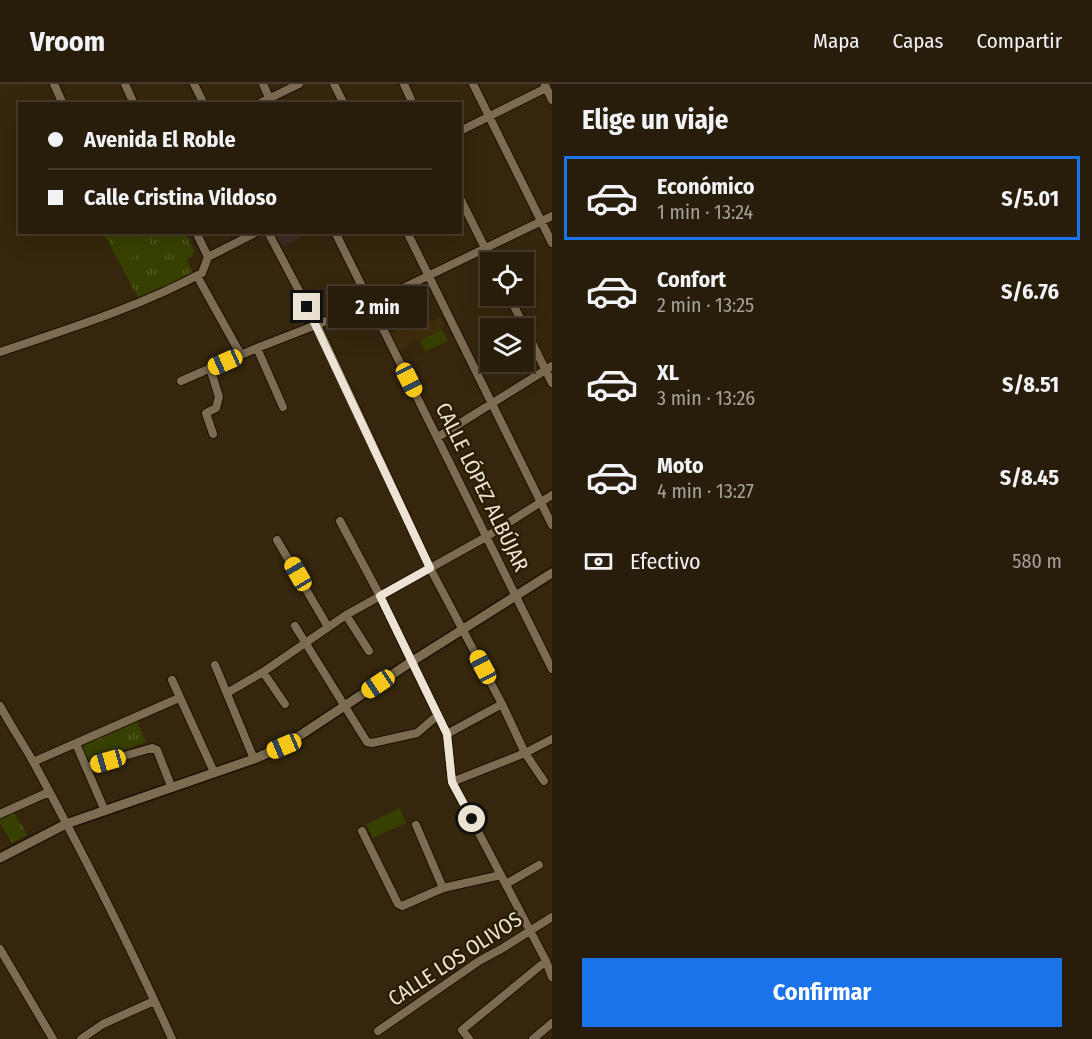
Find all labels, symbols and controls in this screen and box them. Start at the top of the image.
text: Vroom [30,25,105,58]
text: Mapa [813,28,860,54]
text: Capas [893,28,943,54]
text: Compartir [976,28,1062,54]
text: Elige un viaje [582,104,728,136]
text: Avenida El Roble [84,126,236,153]
icon: car [585,171,639,225]
text: Económico [657,173,755,200]
text: Calle Cristina Vildoso [84,184,277,211]
text: S/5.01 [1001,185,1059,212]
text: 1 min · 13:24 [657,200,753,224]
map controls [480,252,534,372]
button: locate [480,252,534,306]
icon: car [585,264,639,318]
text: Confort [657,266,726,293]
text: S/6.76 [1001,278,1059,305]
callout: 2 min [328,286,427,328]
route end [293,293,320,320]
text: 2 min · 13:25 [657,293,754,317]
text: 2 min [355,295,400,319]
button: layers [480,318,534,372]
car [205,346,245,378]
icon: car [585,357,639,411]
text: XL [657,359,679,386]
car [393,360,425,400]
text: S/8.51 [1002,371,1059,398]
text: 3 min · 13:26 [657,386,755,410]
street label: CALLE LÓPEZ ALBÚJAR [430,398,534,576]
icon: car [585,450,639,504]
text: Moto [657,452,704,479]
text: S/8.45 [1000,464,1059,491]
text: 4 min · 13:27 [657,479,754,503]
icon: cash [582,545,615,578]
text: Efectivo [630,548,701,575]
text: 580 m [1012,549,1062,573]
car [281,554,315,594]
car [467,647,499,687]
car [358,666,398,702]
car [264,731,304,761]
car [88,747,128,775]
route start [458,805,485,832]
street label: CALLE LOS OLIVOS [383,906,527,1012]
button: Confirmar [582,958,1062,1027]

